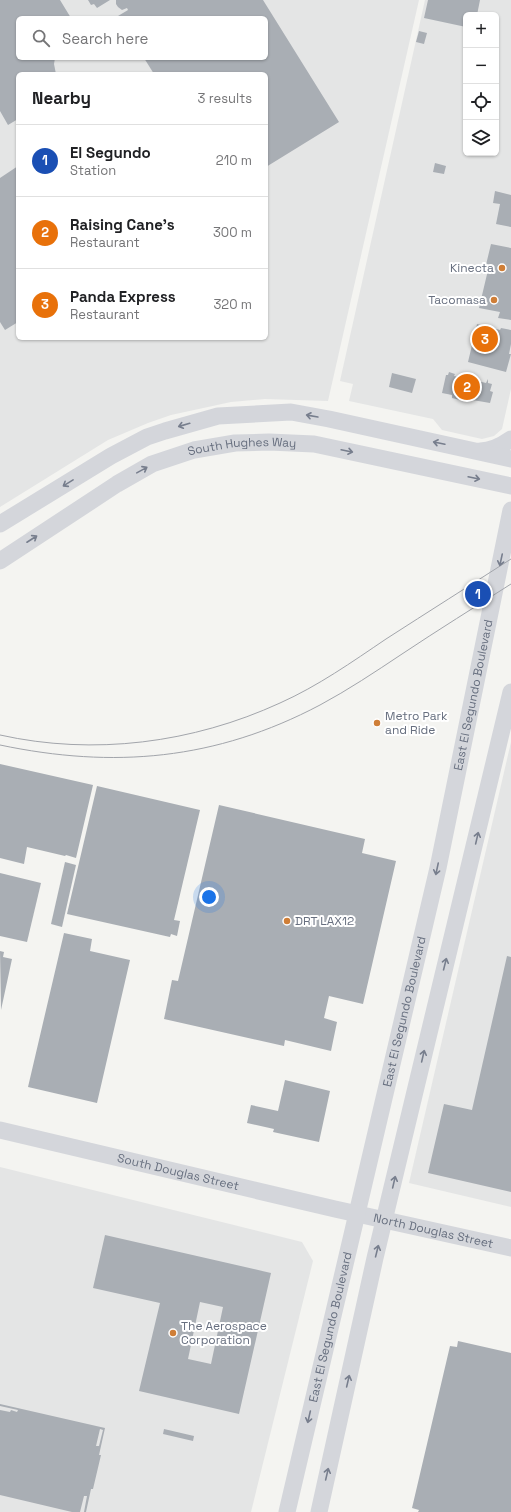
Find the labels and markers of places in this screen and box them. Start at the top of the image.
place label: Kinecta [450,260,494,276]
marker: Kinecta [497,263,507,273]
place label: Tacomasa [428,292,486,308]
marker: Tacomasa [489,295,499,305]
pin: 3 [472,324,498,354]
pin: 2 [454,372,480,402]
pin: 1 [465,579,491,609]
place label: Metro Park and Ride [385,708,448,738]
marker: Metro Park and Ride [372,718,382,728]
place label: DRT LAX12 [295,913,354,929]
marker: DRT LAX12 [282,916,292,926]
place label: The Aerospace Corporation [181,1318,267,1348]
marker: The Aerospace Corporation [168,1328,178,1338]

